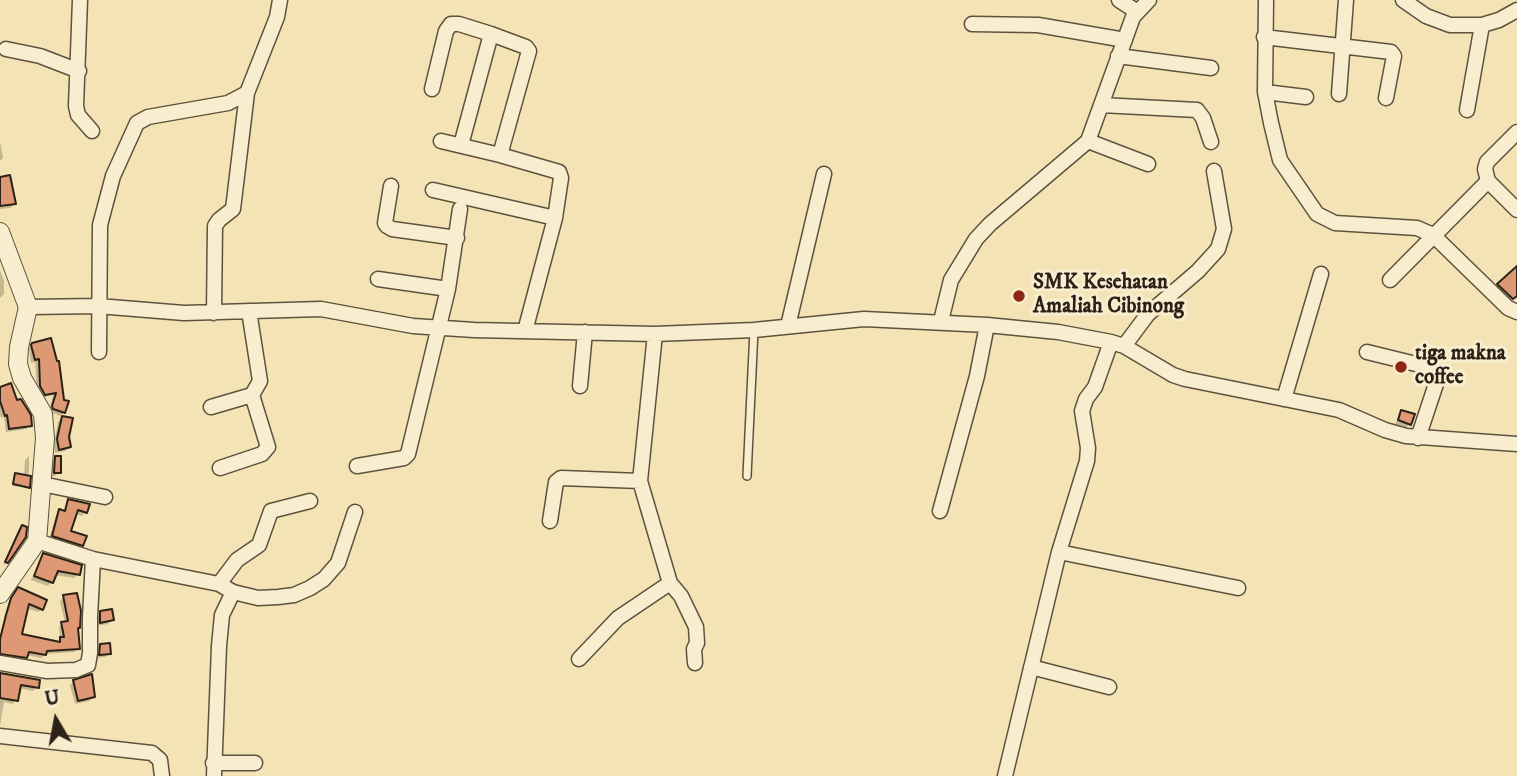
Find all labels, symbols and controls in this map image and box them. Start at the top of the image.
place label: SMK Kesehatan Amaliah Cibinong [1033,271,1184,321]
marker: SMK Kesehatan Amaliah Cibinong [1011,288,1027,304]
place label: tiga makna coffee [1415,342,1506,392]
marker: tiga makna coffee [1393,359,1409,375]
north arrow [21,685,91,755]
text: U [43,686,62,711]

